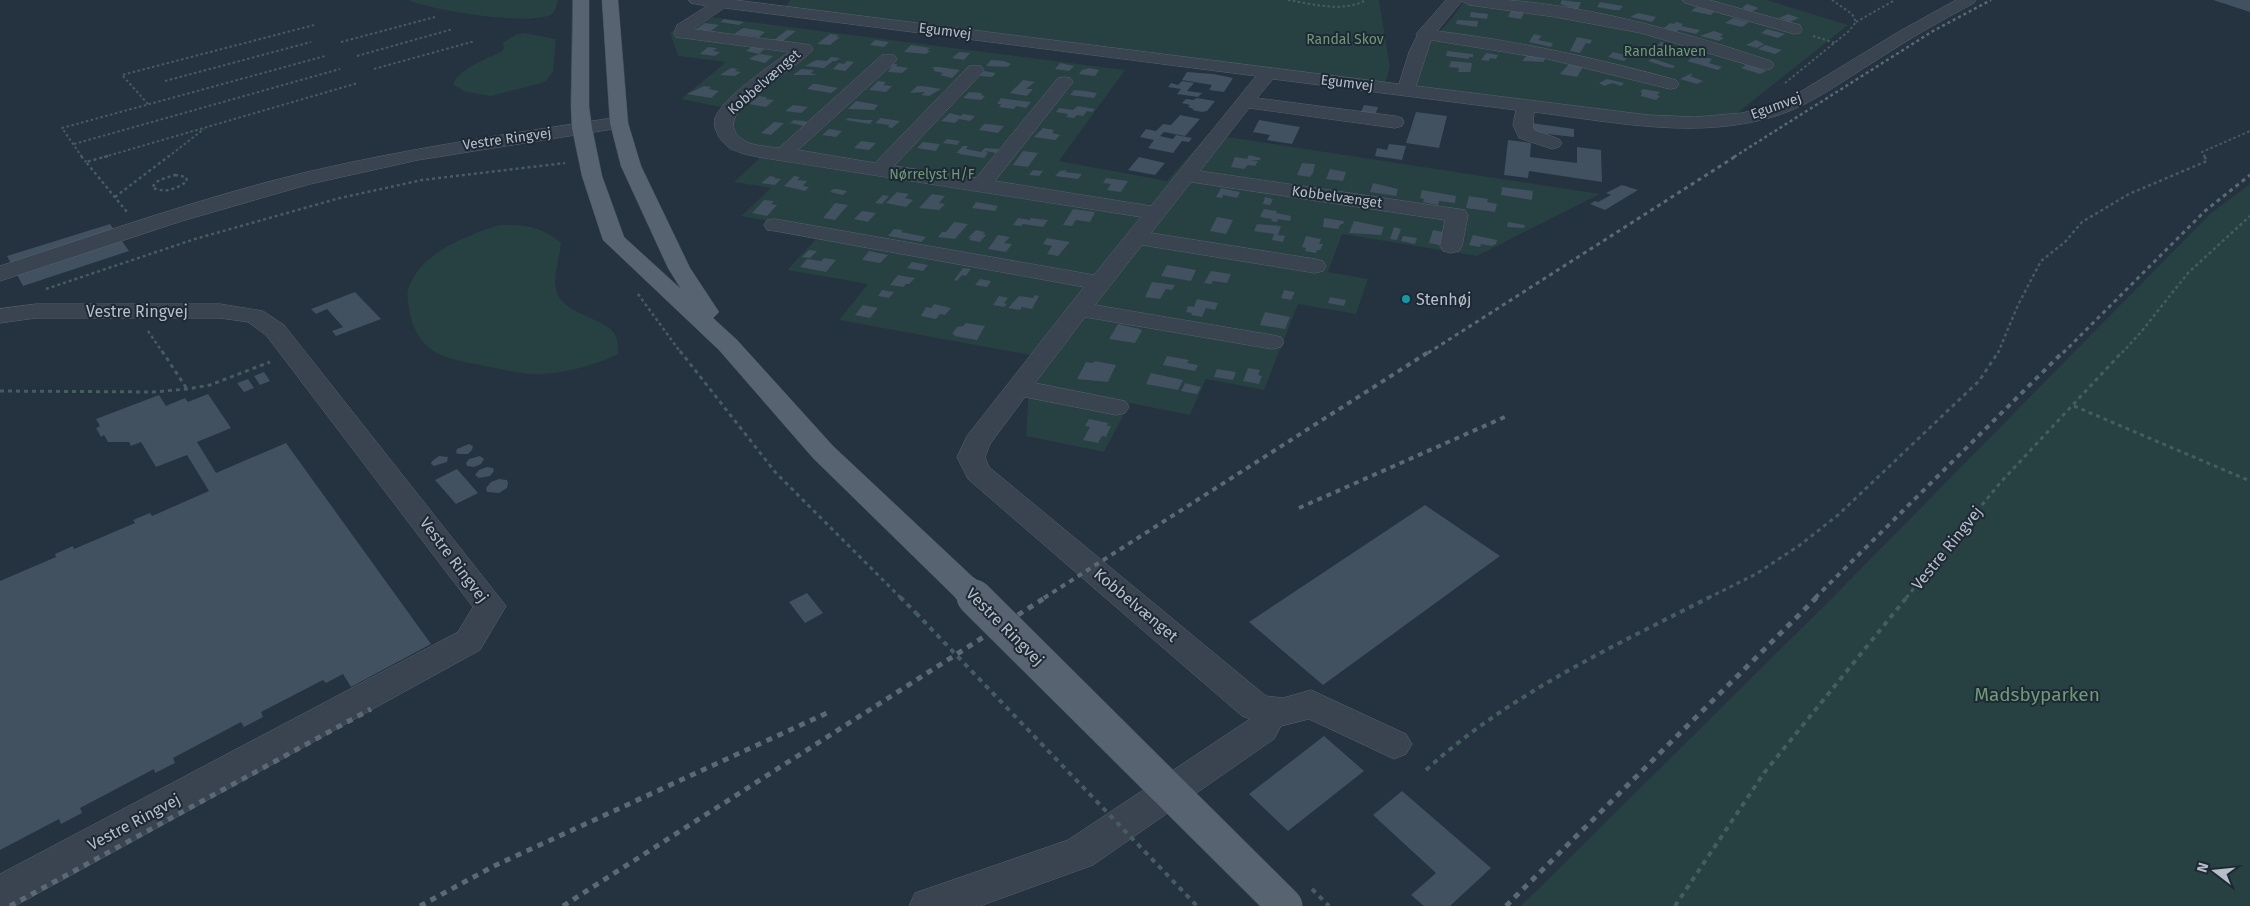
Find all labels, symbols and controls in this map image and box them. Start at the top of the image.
street label: Egumvej [918,19,972,43]
park label: Randal Skov [1306,31,1384,48]
park label: Randalhaven [1624,43,1706,60]
street label: Kobbelvænget [724,45,805,118]
street label: Egumvej [1320,71,1374,95]
street label: Egumvej [1748,89,1804,123]
street label: Vestre Ringvej [462,124,552,154]
park label: Nørrelyst H/F [889,166,975,183]
street label: Kobbelvænget [1291,182,1384,212]
place label: Stenhøj [1416,290,1472,309]
marker: Stenhøj [1400,293,1412,305]
street label: Vestre Ringvej [86,302,188,321]
street label: Vestre Ringvej [1908,502,1986,594]
street label: Vestre Ringvej [416,514,492,606]
street label: Kobbelvænget [1090,564,1182,646]
street label: Vestre Ringvej [962,584,1048,670]
park label: Madsbyparken [1974,683,2100,706]
street label: Vestre Ringvej [84,790,184,854]
north arrow [2190,846,2240,896]
text: N [2194,861,2212,874]

